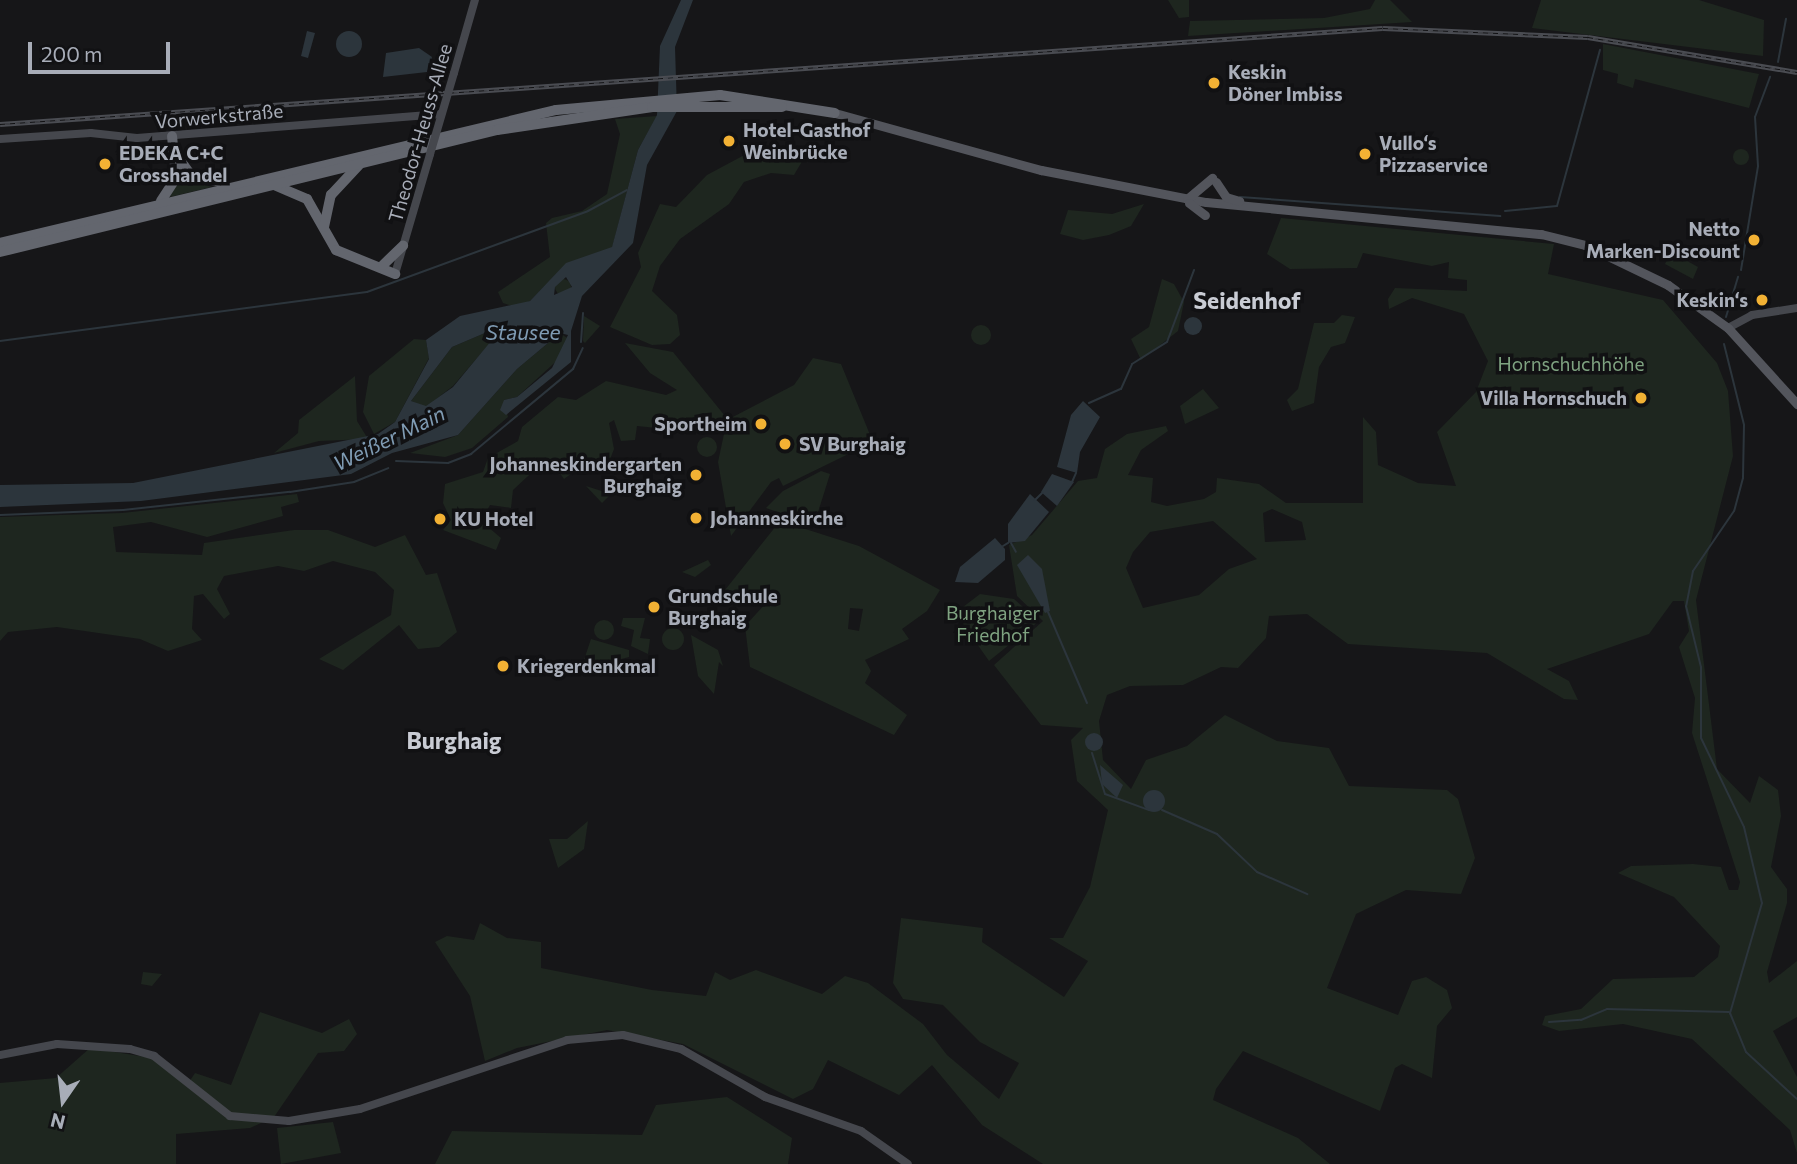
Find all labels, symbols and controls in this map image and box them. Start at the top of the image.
scale bar [32,28,173,72]
text: 200 m [41,41,102,66]
street label: Theodor-Heuss-Allee [384,41,456,225]
place label: Keskin Döner Imbiss [1228,61,1342,105]
marker: Keskin Döner Imbiss [1206,75,1222,91]
street label: Vorwerkstraße [154,99,284,133]
place label: Hotel-Gasthof Weinbrücke [743,119,870,163]
place label: Vullo‘s Pizzaservice [1379,132,1488,176]
marker: Hotel-Gasthof Weinbrücke [721,133,737,149]
place label: EDEKA C+C Grosshandel [119,142,228,186]
marker: Vullo‘s Pizzaservice [1357,146,1373,162]
marker: EDEKA C+C Grosshandel [97,156,113,172]
place label: Netto Marken-Discount [1586,218,1740,262]
marker: Netto Marken-Discount [1746,232,1762,248]
district label: Seidenhof [1193,286,1301,314]
place label: Keskin‘s [1676,289,1748,311]
marker: Keskin‘s [1754,292,1770,308]
water label: Stausee [485,319,561,345]
park label: Hornschuchhöhe [1497,353,1645,375]
place label: Villa Hornschuch [1480,387,1627,409]
marker: Villa Hornschuch [1633,390,1649,406]
water label: Weißer Main [329,400,449,476]
place label: Sportheim [654,413,747,435]
marker: Sportheim [753,416,769,432]
place label: SV Burghaig [799,433,906,455]
marker: SV Burghaig [777,436,793,452]
place label: Johanneskindergarten Burghaig [489,453,682,497]
marker: Johanneskindergarten Burghaig [688,467,704,483]
place label: Johanneskirche [710,507,843,529]
place label: KU Hotel [454,508,533,530]
marker: Johanneskirche [688,510,704,526]
marker: KU Hotel [432,511,448,527]
place label: Grundschule Burghaig [668,585,778,629]
marker: Grundschule Burghaig [646,599,662,615]
park label: Burghaiger Friedhof [946,602,1040,646]
place label: Kriegerdenkmal [517,655,656,677]
marker: Kriegerdenkmal [495,658,511,674]
district label: Burghaig [407,726,501,754]
north arrow [28,1066,98,1136]
text: N [48,1109,68,1135]

